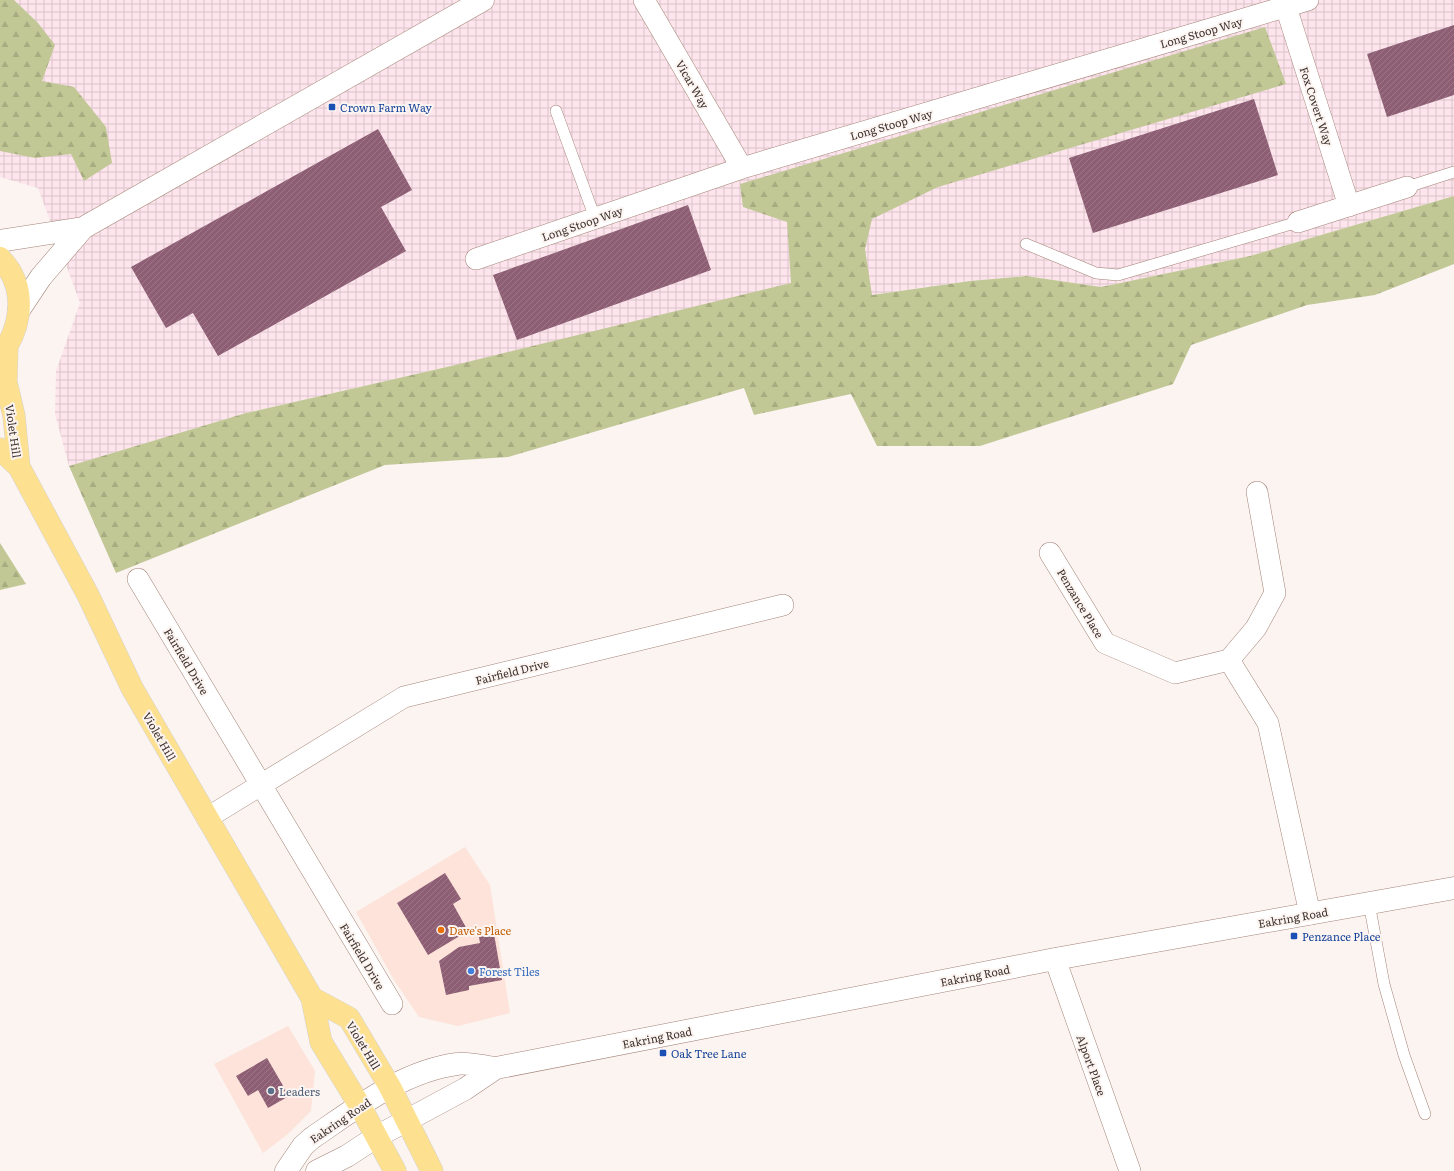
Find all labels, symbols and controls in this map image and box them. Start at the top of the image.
street label: Long Stoop Way [1158,12,1245,51]
street label: Vicar Way [673,57,714,112]
street label: Fox Covert Way [1297,64,1338,148]
place label: Crown Farm Way [340,99,432,115]
marker: Crown Farm Way [327,102,337,112]
street label: Long Stoop Way [848,104,935,143]
street label: Long Stoop Way [539,201,625,244]
street label: Violet Hill [2,403,26,459]
street label: Penzance Place [1054,565,1108,641]
street label: Fairfield Drive [161,625,213,698]
street label: Fairfield Drive [474,654,551,688]
street label: Violet Hill [140,709,181,764]
street label: Eakring Road [1257,903,1329,931]
street label: Fairfield Drive [337,920,389,993]
place label: Dave's Place [449,922,512,938]
marker: Dave's Place [436,925,446,935]
place label: Penzance Place [1302,928,1381,944]
marker: Penzance Place [1289,931,1299,941]
street label: Eakring Road [939,960,1012,990]
place label: Forest Tiles [479,963,540,979]
marker: Forest Tiles [466,966,476,976]
street label: Violet Hill [343,1018,385,1073]
street label: Eakring Road [621,1022,694,1052]
street label: Alport Place [1074,1032,1111,1098]
place label: Oak Tree Lane [671,1045,747,1061]
marker: Oak Tree Lane [658,1048,668,1058]
place label: Leaders [279,1083,320,1099]
marker: Leaders [266,1086,276,1096]
street label: Eakring Road [306,1093,374,1146]

